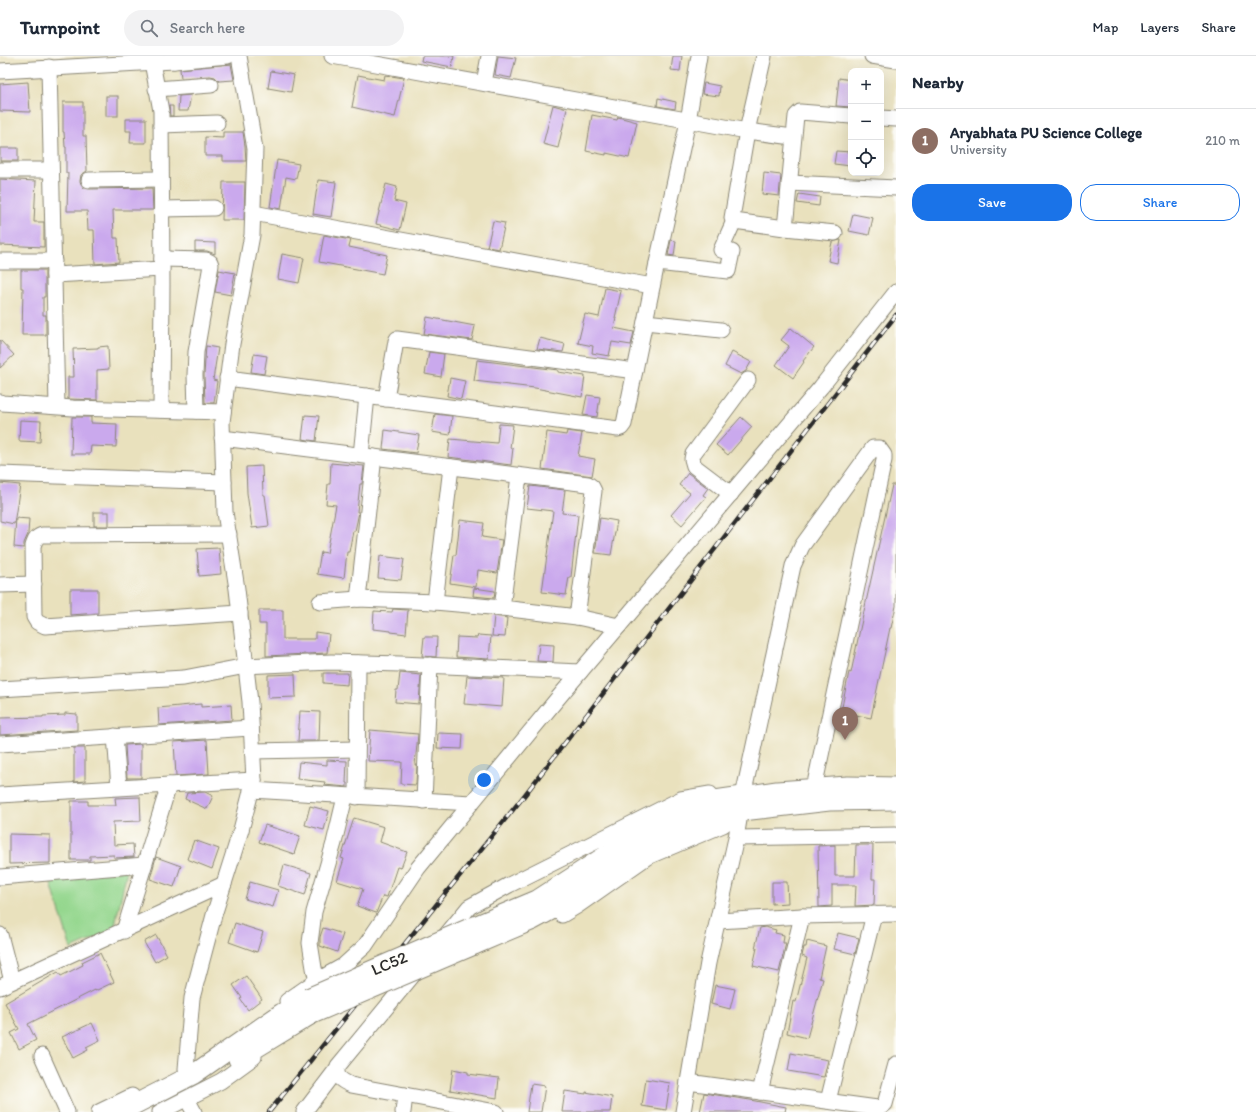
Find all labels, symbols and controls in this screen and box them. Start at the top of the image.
search box [124,10,404,46]
text: Turnpoint [20,16,100,39]
icon: search [138,17,160,39]
text: Search here [170,19,245,37]
text: Map [1093,19,1118,36]
text: Layers [1140,19,1179,36]
text: Share [1201,19,1236,36]
map controls [848,68,884,176]
button: + [848,68,884,104]
text: Nearby [912,72,964,92]
button: − [848,104,884,140]
text: Aryabhata PU Science College [950,124,1142,142]
text: 1 [922,133,928,148]
text: 210 m [1205,133,1240,148]
button: locate [848,140,884,176]
text: University [950,142,1007,157]
button: Save [912,184,1072,221]
button: Share [1080,184,1240,221]
pin: 1 [832,707,858,740]
your location [474,770,494,790]
street label: LC52 [368,946,410,980]

